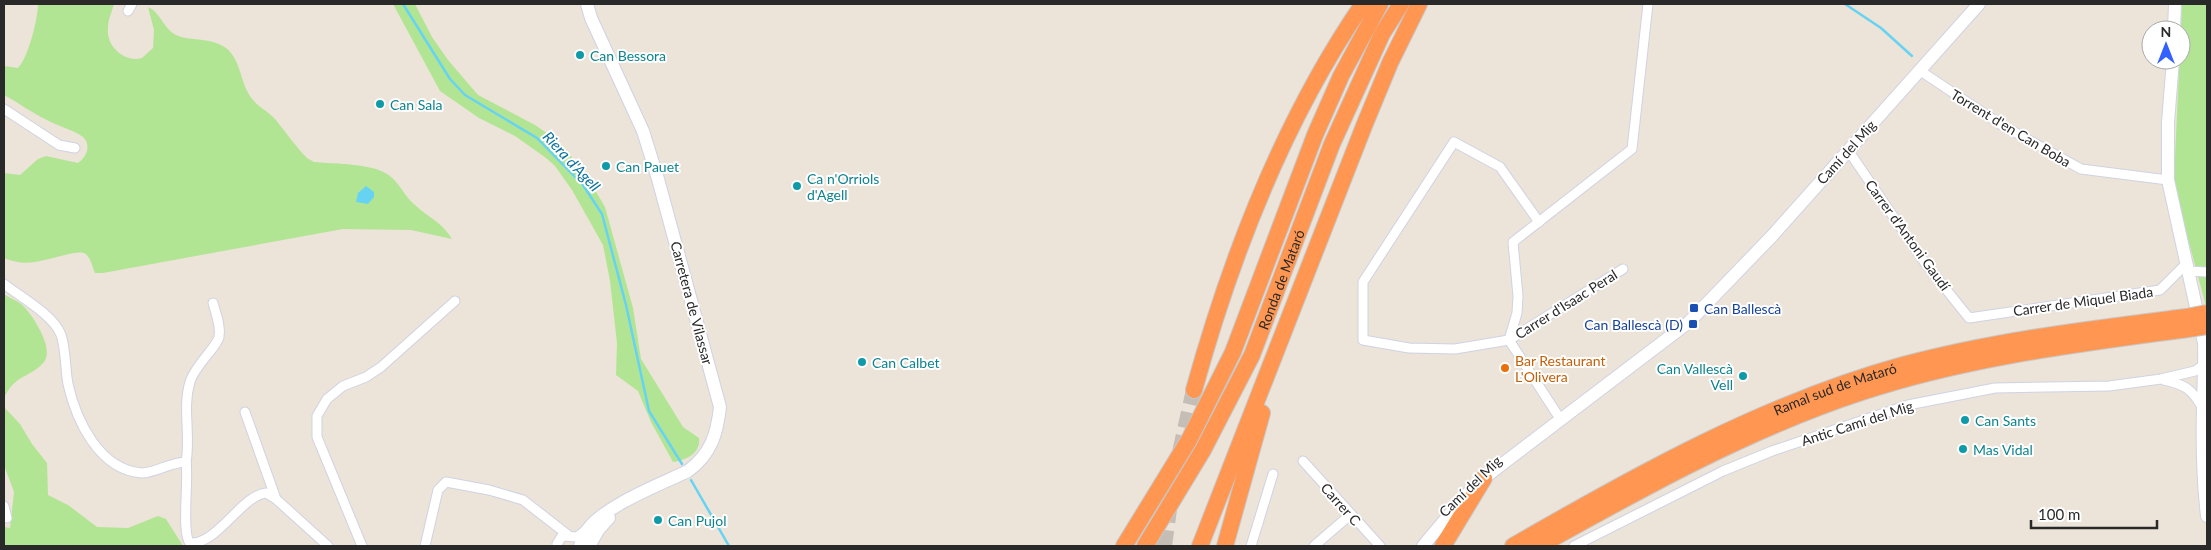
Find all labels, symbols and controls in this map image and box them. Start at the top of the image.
north arrow [2141,20,2191,70]
text: N [2161,23,2171,40]
place label: Can Bessora [590,47,666,64]
marker: Can Bessora [574,49,586,61]
street label: Torrent d'en Can Boba [1948,86,2074,171]
place label: Can Sala [390,96,442,113]
marker: Can Sala [374,98,386,110]
street label: Camí del Mig [1813,116,1879,188]
water label: Riera d'Agell [540,127,605,195]
place label: Can Pauet [616,158,679,175]
marker: Can Pauet [600,160,612,172]
place label: Ca n'Orriols d'Agell [807,170,879,203]
street label: Carrer d'Antoni Gaudí [1862,176,1954,294]
marker: Ca n'Orriols d'Agell [791,180,803,192]
street label: Ronda de Mataró [1254,227,1307,332]
street label: Carretera de Vilassar [667,239,717,367]
street label: Carrer d'Isaac Peral [1512,266,1620,342]
street label: Carrer de Miquel Biada [2012,283,2154,319]
place label: Can Ballescà [1704,300,1781,317]
marker: Can Ballescà [1688,302,1700,314]
place label: Can Ballescà (D) [1584,316,1683,333]
marker: Can Ballescà (D) [1687,318,1699,330]
place label: Bar Restaurant L'Olivera [1515,352,1606,385]
place label: Can Calbet [872,354,940,371]
marker: Can Calbet [856,356,868,368]
street label: Ramal sud de Mataró [1771,359,1898,418]
place label: Can Vallescà Vell [1657,360,1733,393]
marker: Bar Restaurant L'Olivera [1499,362,1511,374]
marker: Can Vallescà Vell [1737,370,1749,382]
street label: Antic Camí del Mig [1799,397,1915,449]
place label: Can Sants [1975,412,2036,429]
marker: Can Sants [1959,414,1971,426]
place label: Mas Vidal [1973,441,2033,458]
marker: Mas Vidal [1957,443,1969,455]
street label: Camí del Mig [1435,452,1505,520]
street label: Carrer C [1318,479,1365,529]
scale bar [2031,498,2157,530]
text: 100 m [2038,505,2080,523]
place label: Can Pujol [668,512,726,529]
marker: Can Pujol [652,514,664,526]

